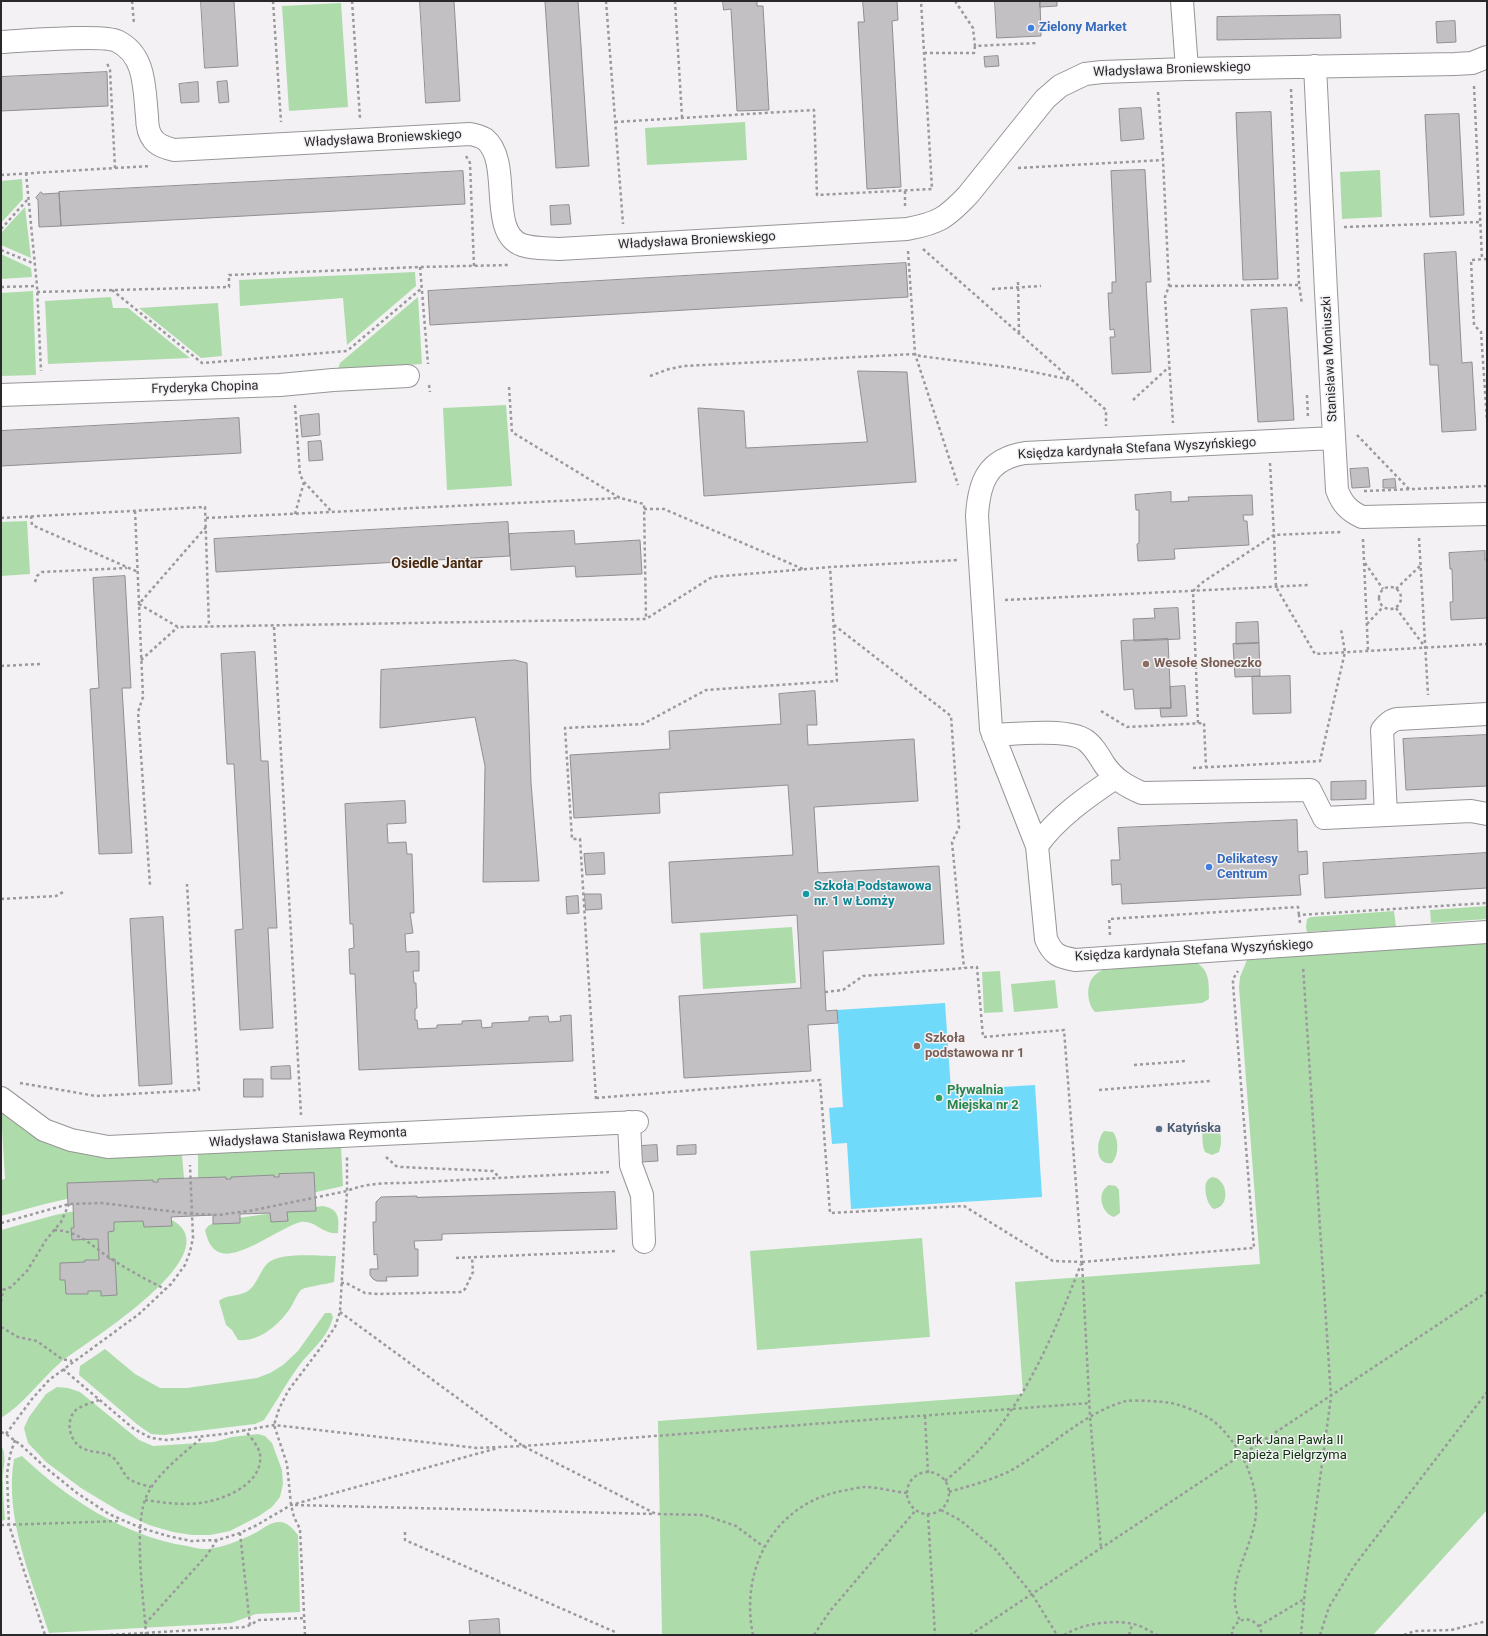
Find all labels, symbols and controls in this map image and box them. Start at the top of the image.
place label: Zielony Market [1039,20,1127,36]
marker: Zielony Market [1026,23,1036,33]
street label: Władysława Broniewskiego [1093,59,1251,81]
street label: Władysława Broniewskiego [304,127,462,151]
street label: Władysława Broniewskiego [618,229,776,253]
street label: Stanisława Moniuszki [1319,296,1341,422]
street label: Fryderyka Chopina [151,378,259,398]
street label: Księdza kardynała Stefana Wyszyńskiego [1017,435,1257,463]
district label: Osiedle Jantar [391,556,483,572]
place label: Wesołe Słoneczko [1154,656,1262,672]
marker: Wesołe Słoneczko [1141,659,1151,669]
place label: Delikatesy Centrum [1217,852,1278,883]
marker: Delikatesy Centrum [1204,862,1214,872]
place label: Szkoła Podstawowa nr. 1 w Łomży [814,879,931,910]
marker: Szkoła Podstawowa nr. 1 w Łomży [801,889,811,899]
street label: Księdza kardynała Stefana Wyszyńskiego [1074,937,1314,965]
place label: Szkoła podstawowa nr 1 [925,1031,1024,1062]
marker: Szkoła podstawowa nr 1 [912,1041,922,1051]
place label: Pływalnia Miejska nr 2 [947,1083,1019,1114]
marker: Pływalnia Miejska nr 2 [934,1093,944,1103]
place label: Katyńska [1167,1121,1221,1137]
marker: Katyńska [1154,1124,1164,1134]
street label: Władysława Stanisława Reymonta [209,1125,407,1151]
park label: Park Jana Pawła II Papieża Pielgrzyma [1233,1433,1347,1464]

